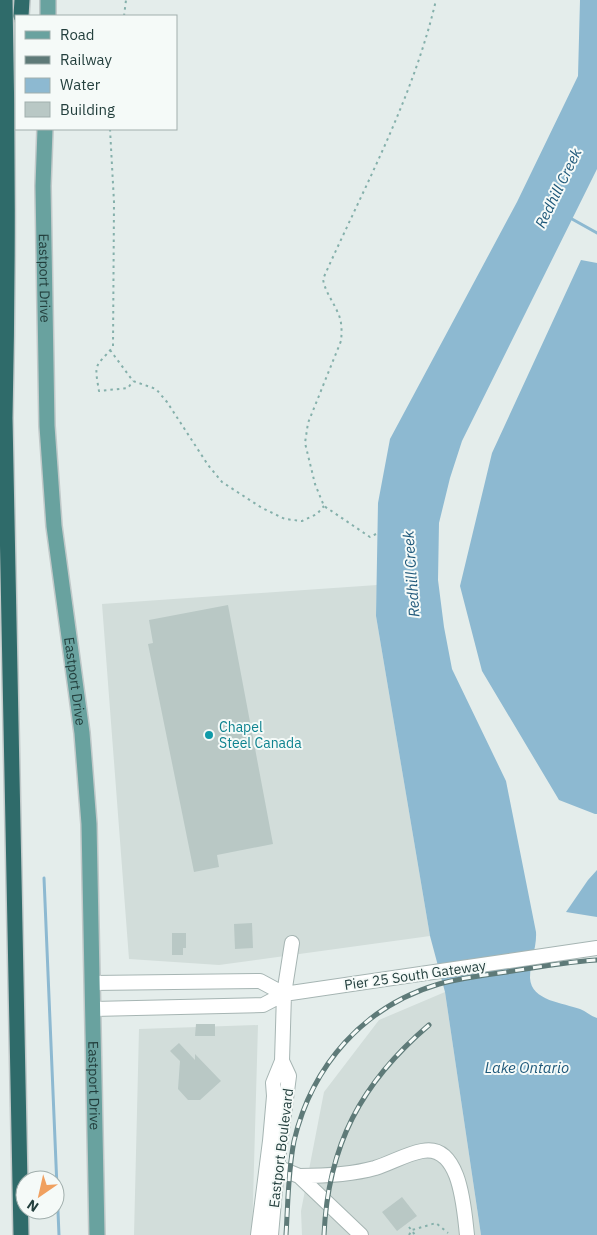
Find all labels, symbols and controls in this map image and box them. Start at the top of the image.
legend [15,15,178,130]
text: Road [60,25,95,44]
text: Railway [60,50,113,69]
text: Water [60,75,101,94]
text: Building [60,100,115,119]
water label: Redhill Creek [530,145,586,231]
street label: Eastport Drive [35,233,54,323]
water label: Redhill Creek [398,530,423,618]
street label: Eastport Drive [60,636,90,727]
place label: Chapel Steel Canada [219,718,302,752]
marker: Chapel Steel Canada [203,729,215,741]
street label: Pier 25 South Gateway [343,956,487,994]
street label: Eastport Drive [84,1041,104,1131]
water label: Lake Ontario [485,1058,569,1077]
street label: Eastport Boulevard [265,1087,297,1209]
north arrow [15,1170,65,1220]
text: N [23,1195,42,1216]

